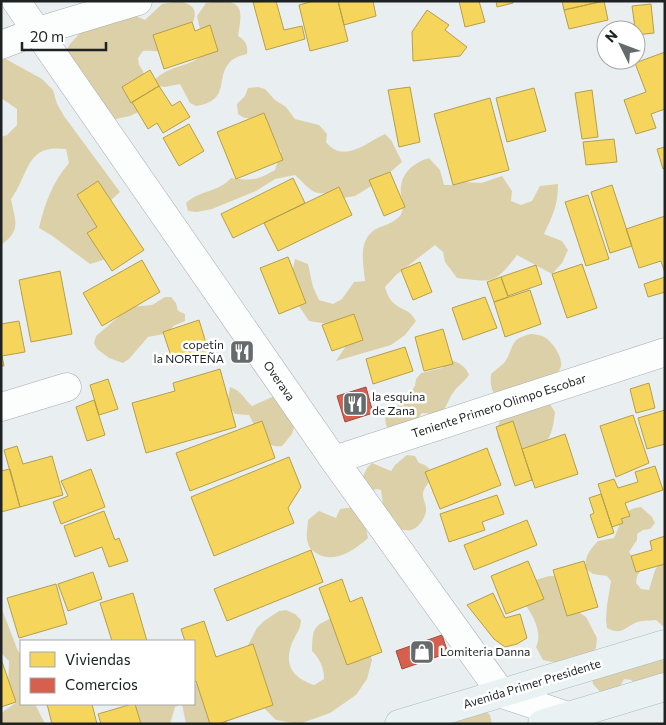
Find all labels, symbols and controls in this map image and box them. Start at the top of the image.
scale bar [22,20,106,52]
north arrow [596,20,646,70]
text: N [601,26,621,46]
text: 20 m [30,27,64,45]
place label: copetin la NORTEÑA [154,337,224,365]
restaurant icon: copetin la NORTEÑA [229,339,255,365]
street label: Overava [261,358,299,403]
street label: Teniente Primero Olimpo Escobar [410,370,588,440]
place label: la esquina de Zana [372,389,425,417]
restaurant icon: la esquina de Zana [342,391,368,417]
shop icon: Lomiteria Danna [409,639,435,665]
legend [20,640,195,705]
place label: Lomiteria Danna [440,644,530,658]
text: Viviendas [65,650,131,668]
street label: Avenida Primer Presidente [461,655,602,711]
text: Comercios [65,675,138,693]

